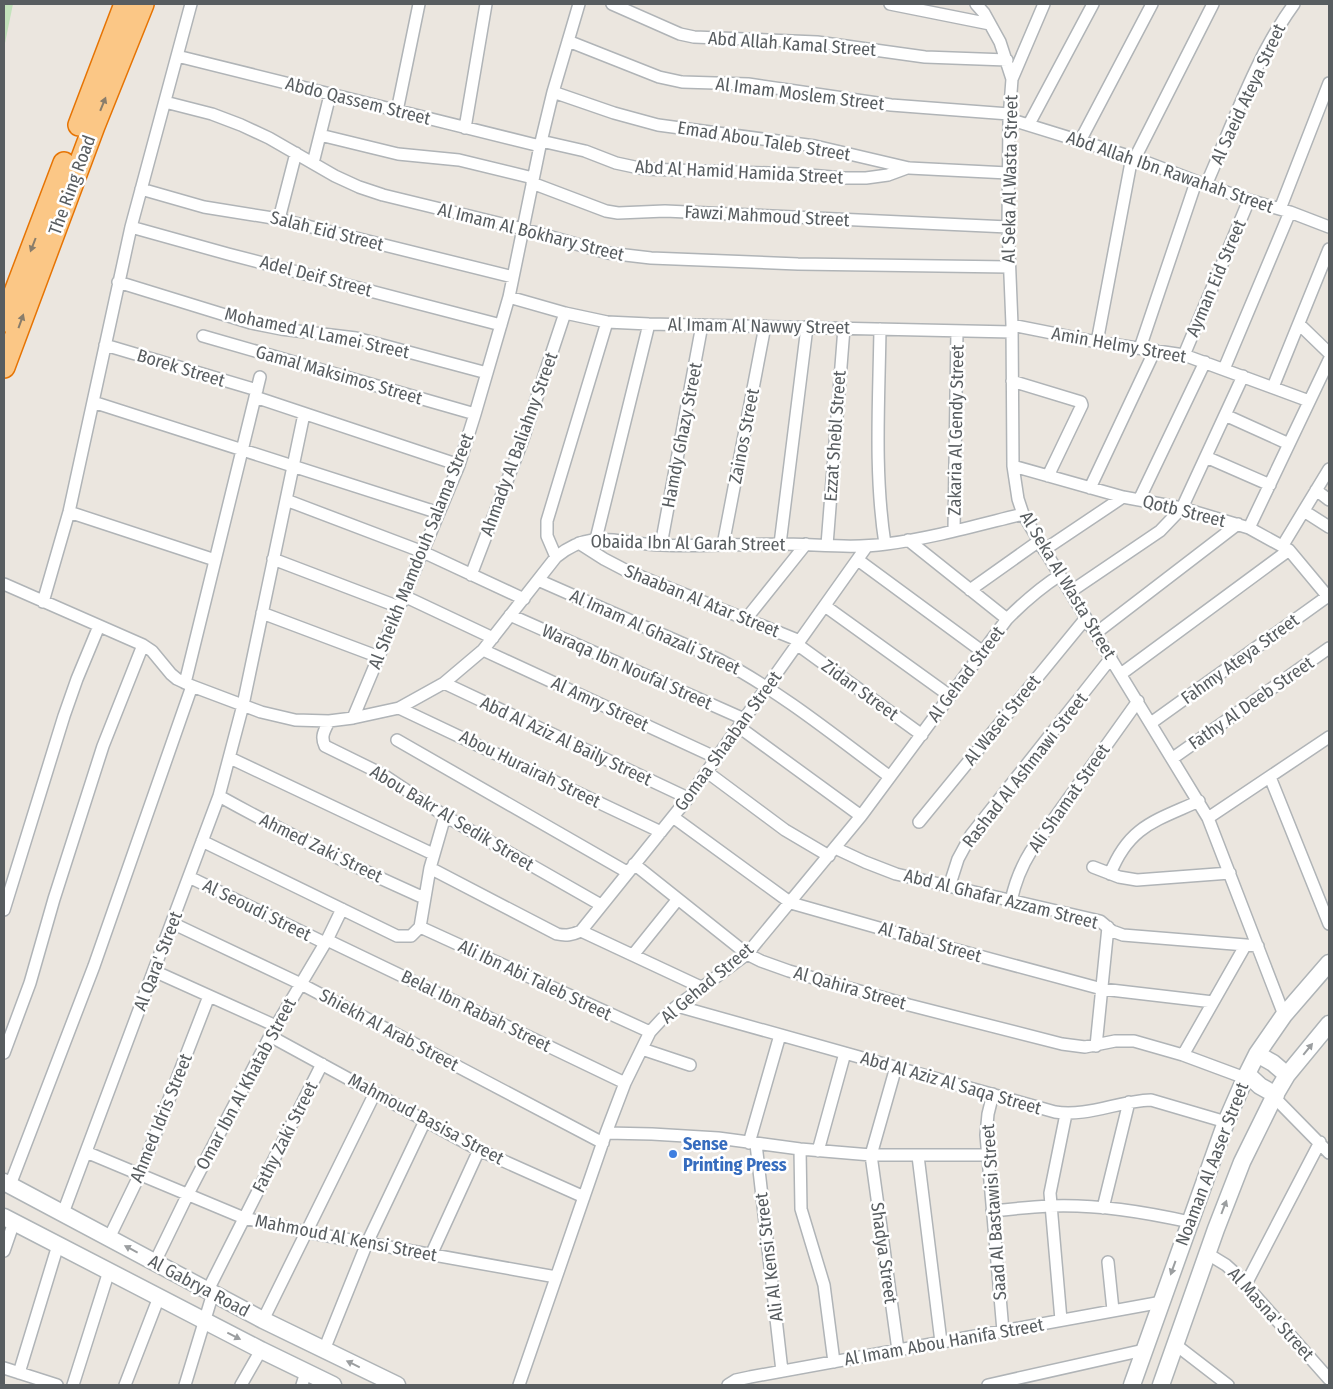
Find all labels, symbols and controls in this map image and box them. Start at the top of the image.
street label: Al Saeid Ateya Street [1206,20,1290,168]
street label: Abd Allah Kamal Street [707,27,877,61]
street label: Abdo Qassem Street [283,72,433,130]
street label: Al Imam Moslem Street [714,73,886,115]
street label: Al Seka Al Wasta Street [998,95,1022,263]
one-way arrow [99,97,107,111]
street label: Emad Abou Taleb Street [676,116,852,166]
street label: Abd Allah Ibn Rawahah Street [1064,126,1276,218]
street label: The Ring Road [44,132,100,238]
street label: Abd Al Hamid Hamida Street [634,156,844,188]
street label: Al Imam Al Bokhary Street [436,198,627,266]
street label: Fawzi Mahmoud Street [684,201,850,231]
street label: Salah Eid Street [268,206,386,256]
street label: Ayman Eid Street [1181,216,1251,340]
one-way arrow [29,238,36,253]
street label: Adel Deif Street [258,251,374,302]
street label: Mohamed Al Lamei Street [223,303,411,363]
street label: Al Imam Al Nawwy Street [668,313,850,339]
one-way arrow [18,314,25,329]
street label: Amin Helmy Street [1050,322,1188,368]
street label: Gamal Maksimos Street [253,341,425,409]
street label: Borek Street [134,344,228,392]
street label: Zakaria Al Gendy Street [944,344,968,516]
street label: Ahmady Al Baliahny Street [475,349,563,539]
street label: Hamdy Ghazy Street [657,360,707,510]
street label: Ezzat Shebl Street [819,370,851,502]
street label: Zainos Street [724,386,764,486]
street label: Al Sheikh Mamdouh Salama Street [364,430,478,672]
street label: Qotb Street [1140,490,1228,532]
street label: Al Seka Al Wasta Street [1015,507,1121,663]
street label: Obaida Ibn Al Garah Street [590,530,786,556]
street label: Shaaban Al Atar Street [621,560,783,642]
street label: Al Imam Al Ghazali Street [566,584,744,680]
street label: Fahmy Ateya Street [1177,609,1303,709]
street label: Waraqa Ibn Noufal Street [539,620,716,714]
street label: Al Gehad Street [923,622,1009,726]
street label: Fathy Al Deeb Street [1184,652,1318,754]
street label: Zidan Street [817,655,903,725]
street label: Gomaa Shaaban Street [670,667,786,815]
street label: Al Wasei Street [959,670,1045,770]
street label: Al Amry Street [548,672,652,736]
street label: Rashad Al Ashmawi Street [958,688,1092,852]
street label: Abd Al Aziz Al Baily Street [477,692,655,790]
street label: Abou Hurairah Street [456,725,604,813]
street label: Ali Shamat Street [1023,739,1115,856]
street label: Abou Bakr Al Sedik Street [366,760,538,876]
street label: Ahmed Zaki Street [256,809,386,887]
street label: Abd Al Ghafar Azzam Street [902,864,1100,934]
street label: Al Seoudi Street [199,874,315,946]
street label: Al Qara' Street [129,908,187,1014]
street label: Al Tabal Street [876,917,984,967]
street label: Ali Ibn Abi Taleb Street [455,935,615,1025]
street label: Al Gehad Street [656,938,758,1028]
street label: Al Qahira Street [791,962,909,1015]
street label: Belal Ibn Rabah Street [398,965,554,1057]
street label: Shiekh Al Arab Street [316,984,462,1076]
street label: Omar Ibn Al Khatab Street [191,994,301,1174]
one-way arrow [1303,1043,1314,1056]
street label: Abd Al Aziz Al Saqa Street [858,1047,1044,1119]
street label: Ahmed Idris Street [125,1050,197,1186]
street label: Mahmoud Basisa Street [344,1069,508,1169]
street label: Fathy Zaki Street [248,1078,322,1196]
street label: Noaman Al Aaser Street [1171,1079,1253,1249]
street label: Saad Al Bastawisi Street [977,1123,1011,1301]
place label: Sense Printing Press [683,1133,787,1176]
marker: Sense Printing Press [667,1148,679,1160]
street label: Ali Al Kensi Street [750,1191,788,1323]
one-way arrow [1221,1200,1228,1215]
street label: Shadya Street [866,1201,902,1305]
street label: Mahmoud Al Kensi Street [253,1210,439,1266]
one-way arrow [124,1245,138,1253]
street label: Al Gabrya Road [145,1250,253,1322]
one-way arrow [1169,1261,1177,1276]
street label: Al Masna' Street [1223,1263,1319,1365]
street label: Al Imam Abou Hanifa Street [843,1314,1046,1370]
one-way arrow [226,1332,241,1340]
one-way arrow [346,1360,360,1368]

